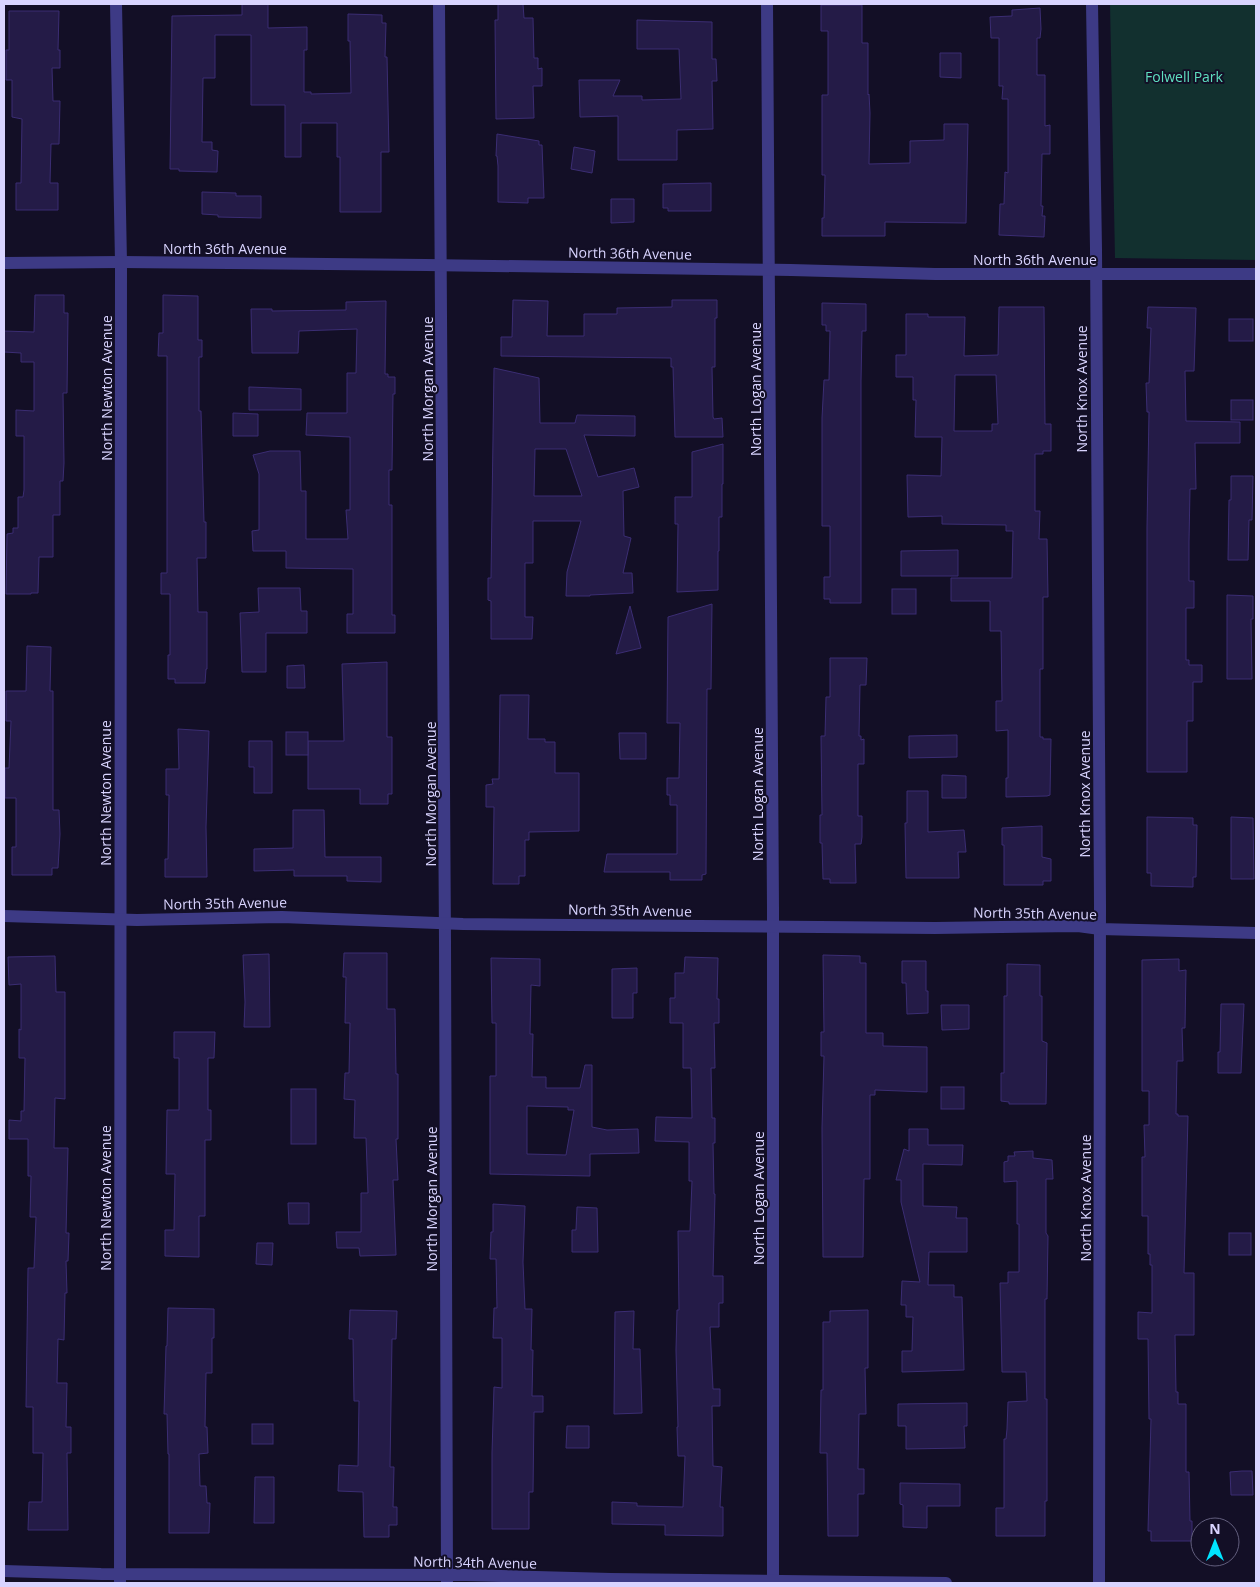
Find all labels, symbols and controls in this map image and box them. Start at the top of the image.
park label: Folwell Park [1145,67,1224,86]
street label: North 36th Avenue [163,239,287,258]
street label: North 36th Avenue [568,242,692,264]
street label: North 36th Avenue [973,250,1097,269]
street label: North Newton Avenue [97,315,116,461]
street label: North Morgan Avenue [418,316,437,461]
street label: North Logan Avenue [746,322,765,456]
street label: North Knox Avenue [1072,325,1091,453]
street label: North Newton Avenue [96,720,115,866]
street label: North Morgan Avenue [421,721,440,866]
street label: North Logan Avenue [748,727,767,861]
street label: North Knox Avenue [1075,730,1094,858]
street label: North 35th Avenue [163,892,287,914]
street label: North 35th Avenue [568,899,692,921]
street label: North 35th Avenue [973,902,1097,924]
street label: North Newton Avenue [96,1125,115,1271]
street label: North Morgan Avenue [422,1126,441,1271]
street label: North Logan Avenue [749,1131,768,1265]
street label: North Knox Avenue [1076,1134,1095,1262]
north arrow [1190,1517,1240,1567]
text: N [1209,1519,1221,1538]
street label: North 34th Avenue [413,1551,537,1573]

